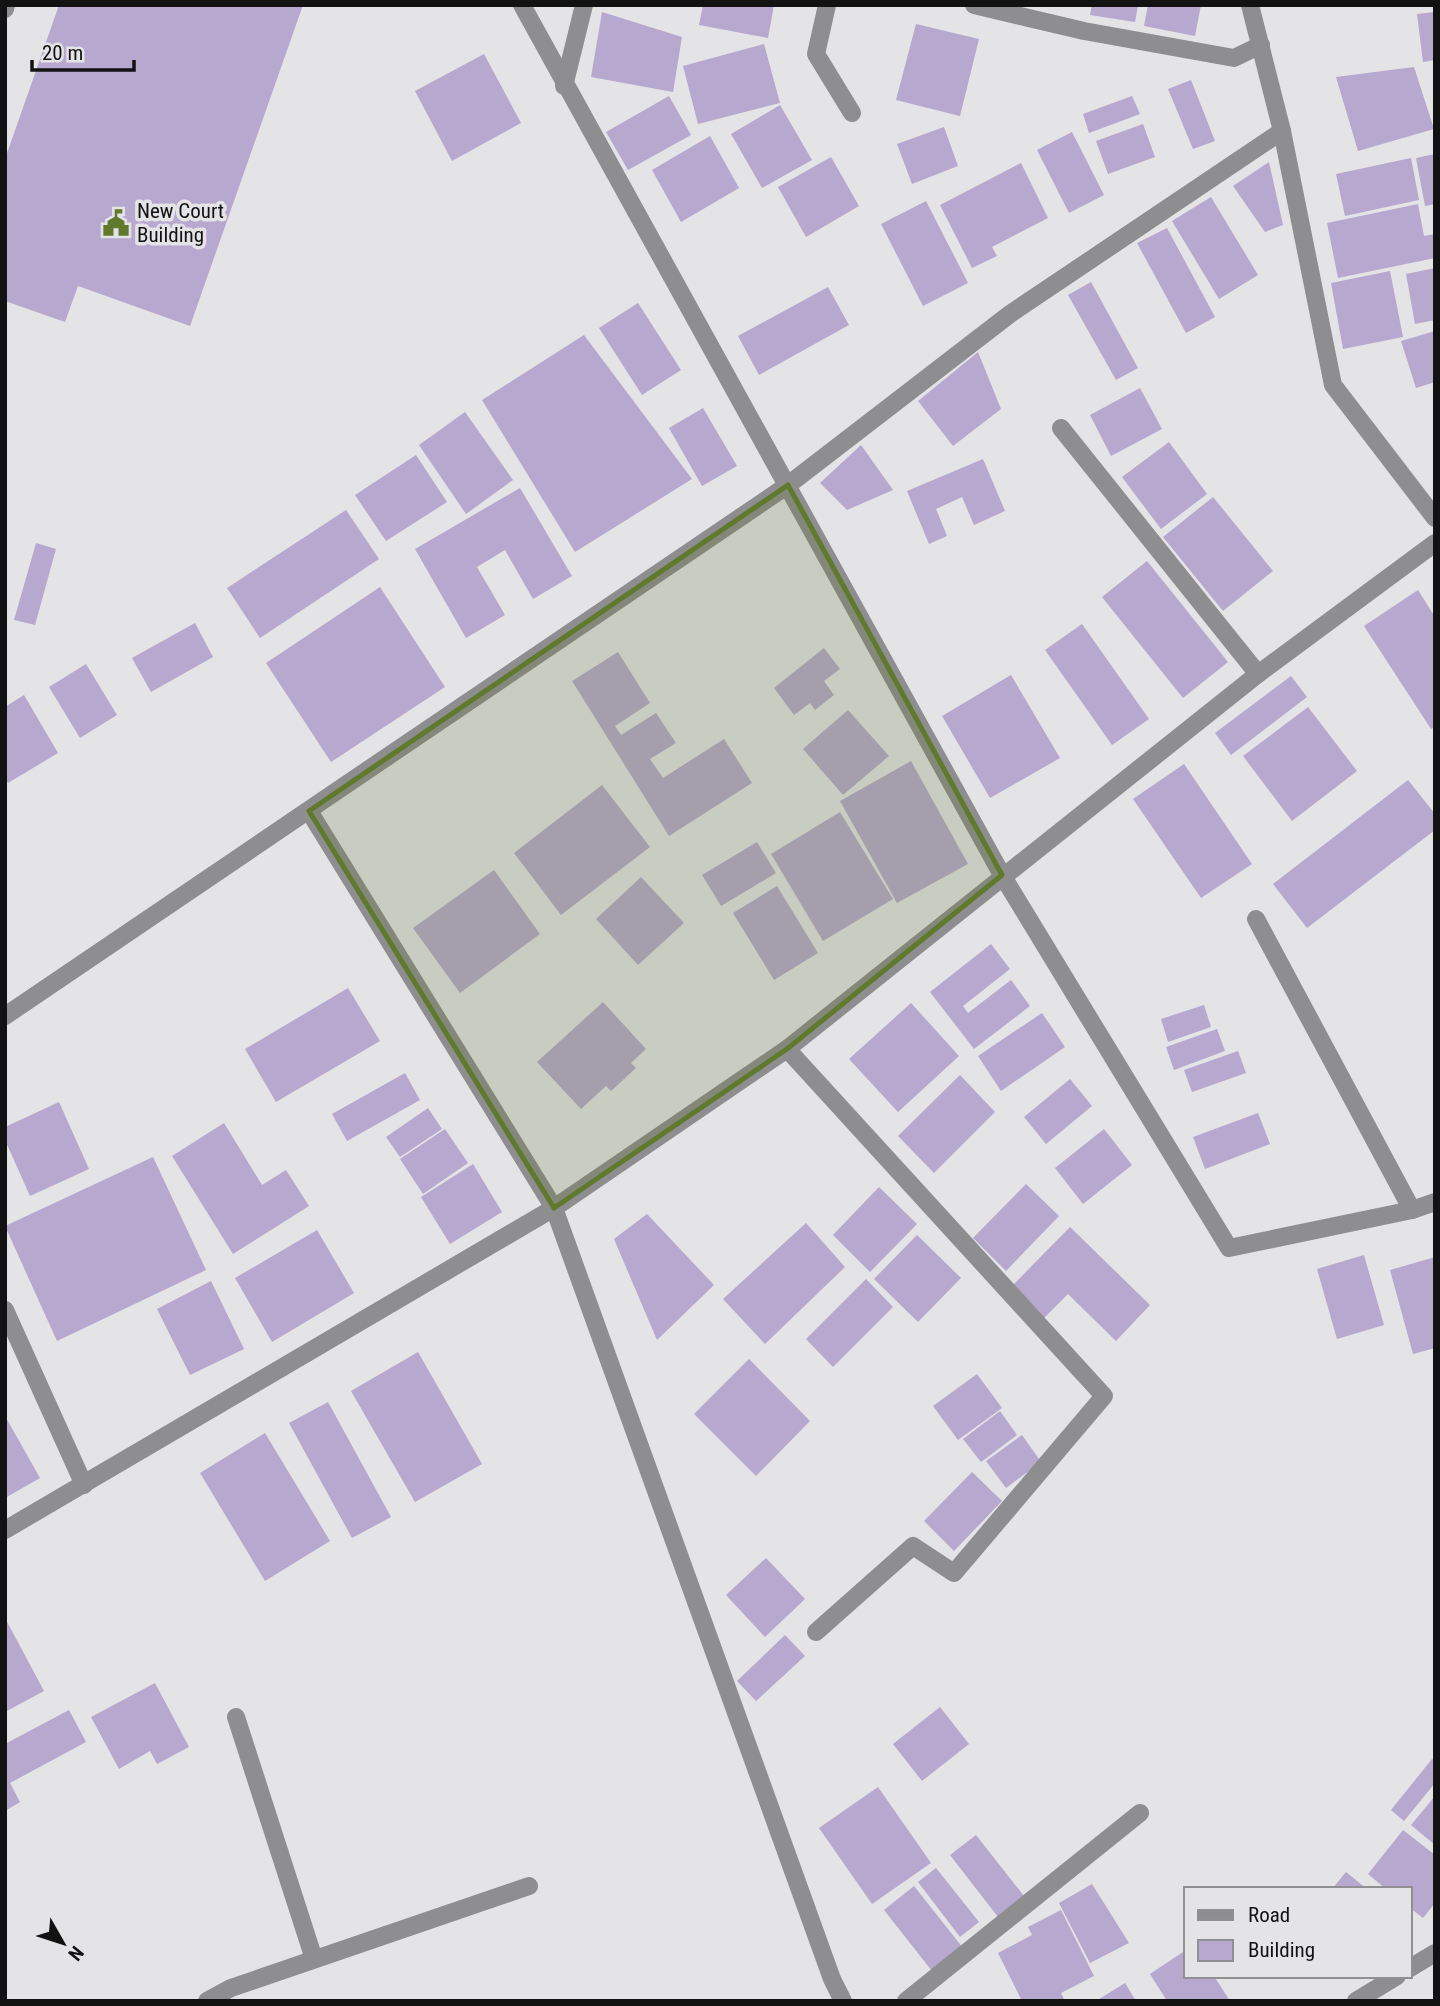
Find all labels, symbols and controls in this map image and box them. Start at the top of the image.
scale bar [32,28,133,72]
text: 20 m [42,41,83,65]
place label: New Court Building [137,199,224,247]
public building icon: New Court Building [101,208,131,238]
legend [1184,1887,1412,1978]
text: Road [1248,1903,1290,1927]
north arrow [28,1908,98,1978]
text: Building [1248,1938,1315,1962]
text: N [63,1942,88,1965]

